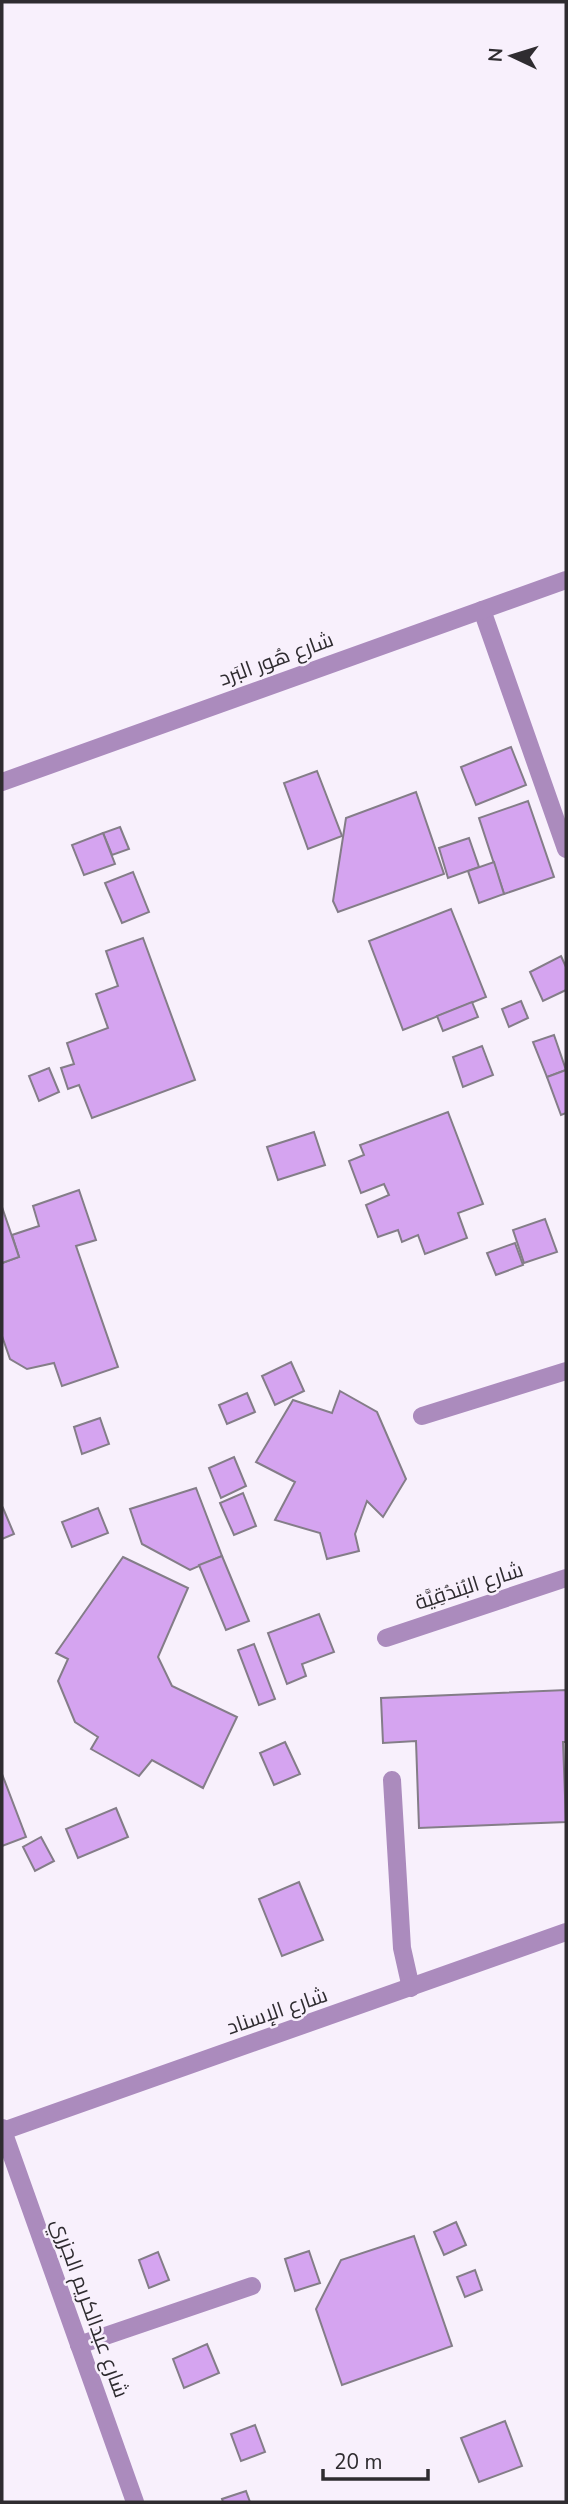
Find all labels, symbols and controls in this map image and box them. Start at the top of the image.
north arrow [477,21,547,91]
text: N [483,47,510,63]
street label: شارع هُور البَرد [215,625,337,693]
street label: شارع البُندُقِيَّة [411,1555,527,1617]
street label: شارع الإسناد [223,1981,331,2041]
street label: شارع عبدالكريم الجزري [43,2215,135,2402]
scale bar [323,2438,428,2482]
text: 20 m [334,2448,383,2476]

